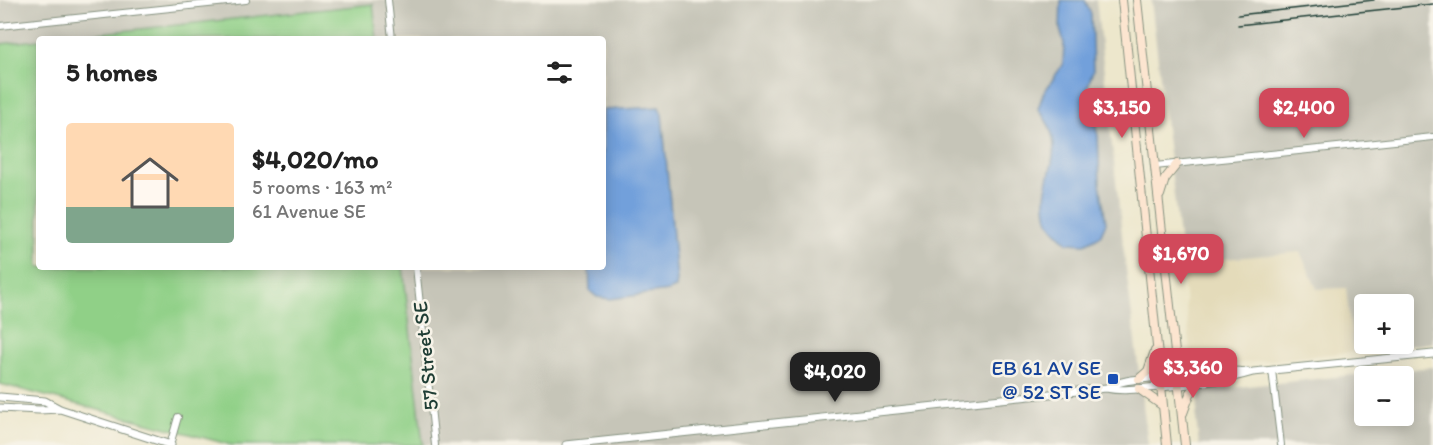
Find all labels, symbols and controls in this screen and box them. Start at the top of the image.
text: 5 homes [66,56,158,88]
icon: filters [543,56,576,89]
pin: $3,150 [1073,88,1171,139]
pin: $2,400 [1255,88,1353,139]
text: $3,150 [1093,95,1151,119]
text: $2,400 [1273,95,1335,119]
text: $4,020/mo [252,143,379,175]
icon: home [114,147,186,219]
text: 5 rooms · 163 m² [252,175,393,199]
text: 61 Avenue SE [252,199,366,223]
pin: $1,670 [1132,234,1230,285]
text: $1,670 [1153,241,1209,265]
map controls [1354,294,1414,426]
button: + [1354,294,1414,354]
street label: 57 Street SE [407,300,443,412]
pin: $3,360 [1144,348,1242,399]
pin: $4,020 [786,352,884,403]
place label: EB 61 AV SE @ 52 ST SE [992,355,1101,404]
text: $3,360 [1163,355,1223,379]
text: $4,020 [804,359,866,383]
button: − [1354,366,1414,426]
marker: EB 61 AV SE @ 52 ST SE [1106,372,1120,386]

